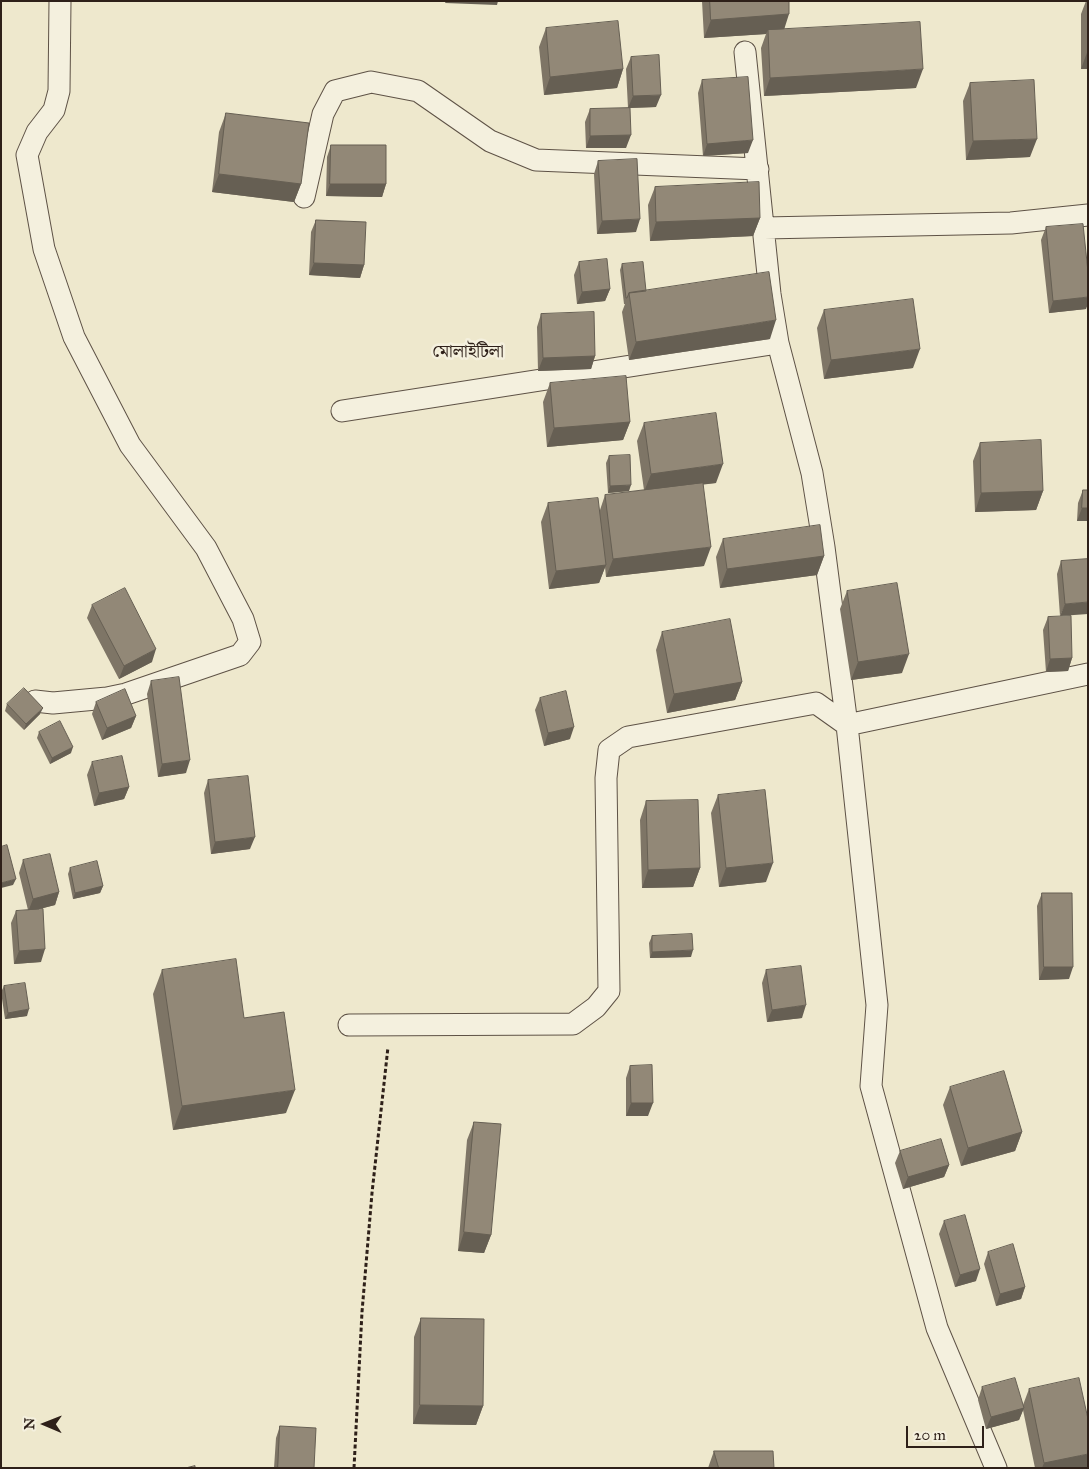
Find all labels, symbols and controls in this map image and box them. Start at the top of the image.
district label: মোলাইটিলা [432,342,504,364]
north arrow [20,1399,70,1449]
scale bar [909,1416,986,1448]
text: N [21,1418,38,1430]
text: 20 m [914,1426,946,1444]

